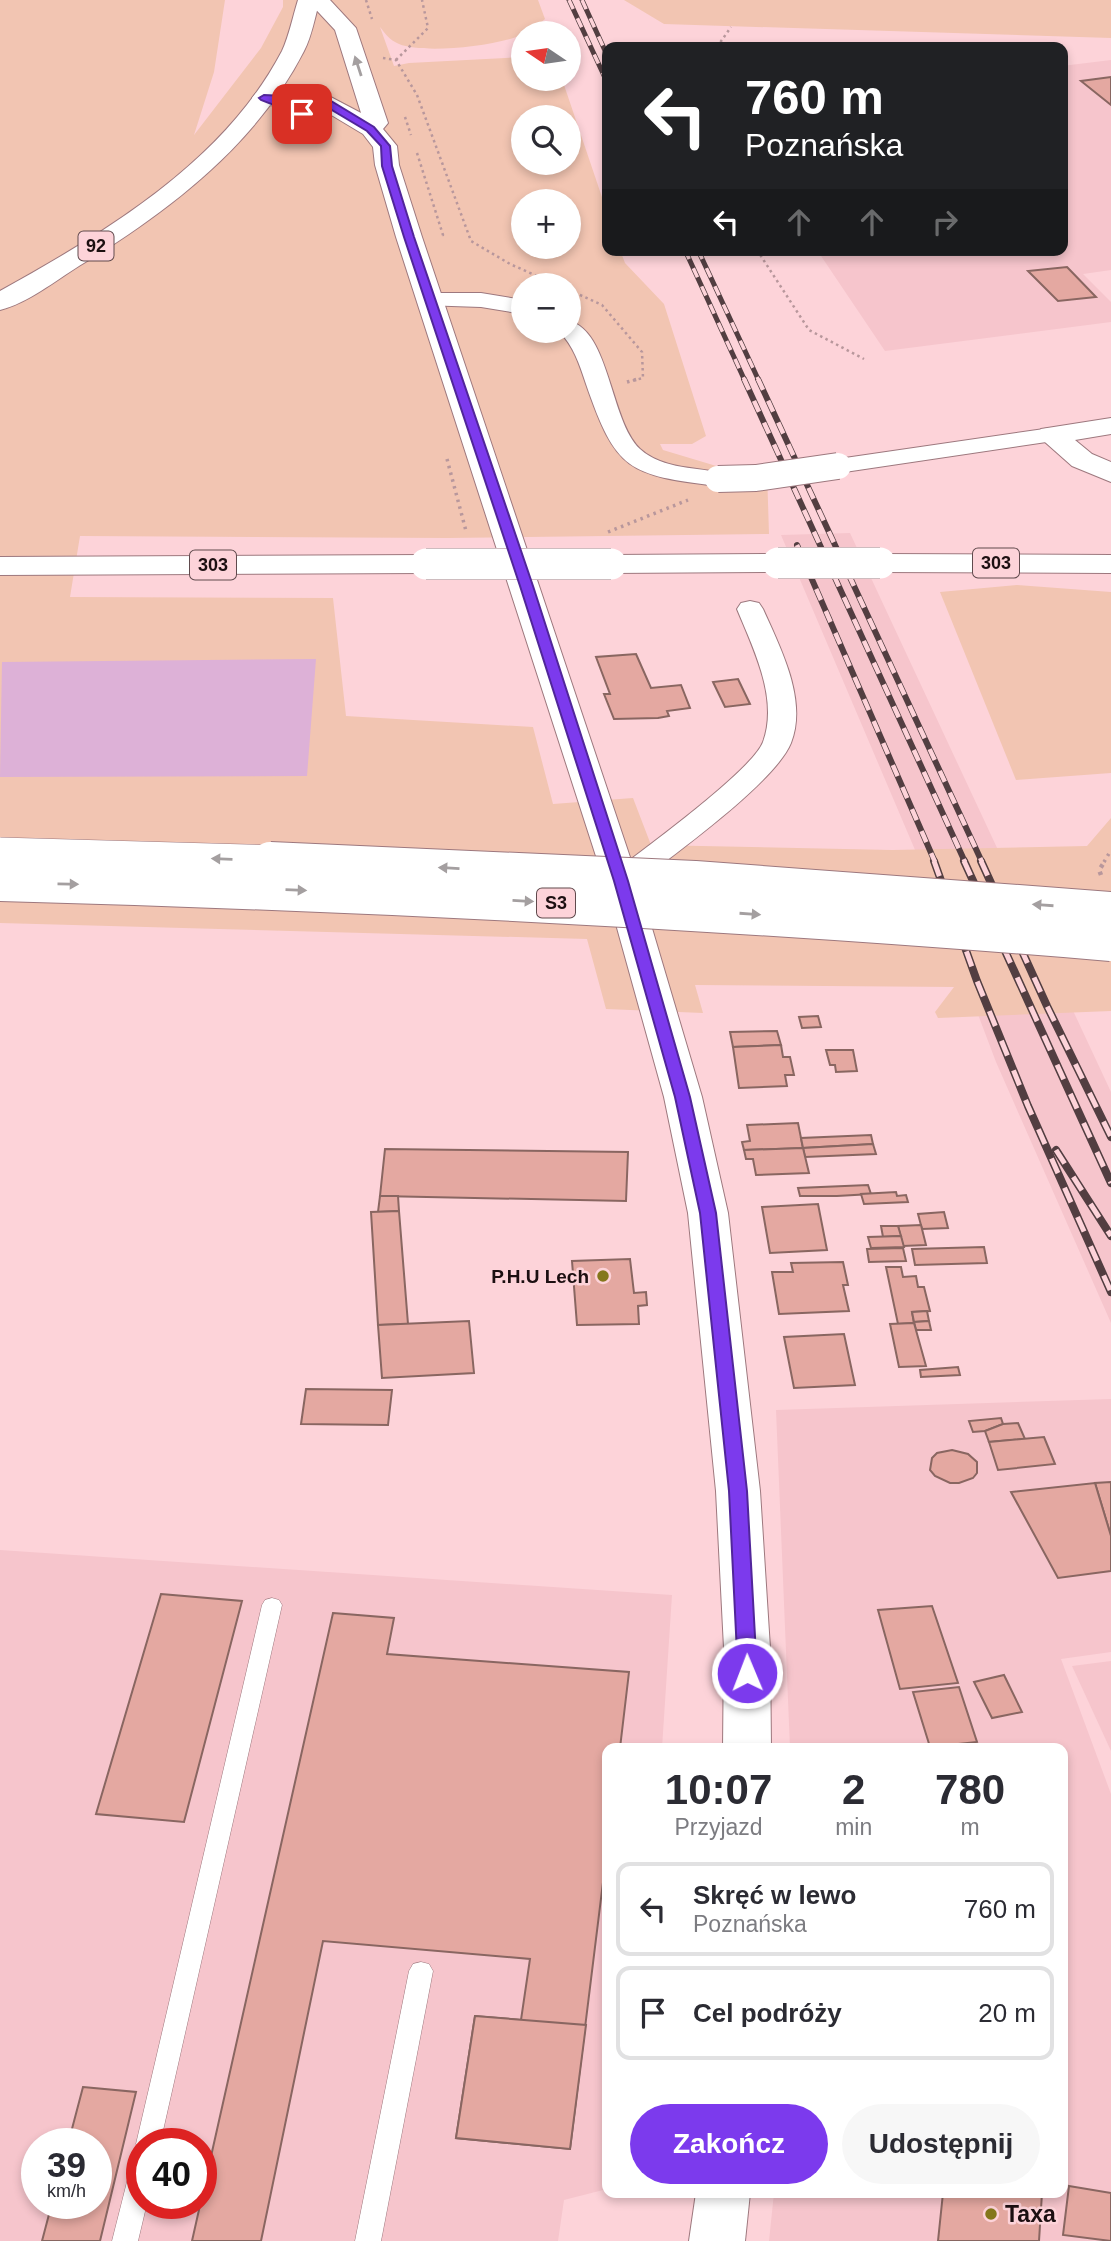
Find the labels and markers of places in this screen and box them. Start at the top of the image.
pin [272,84,332,144]
place label: P.H.U Lech [491,1266,589,1287]
marker: P.H.U Lech [595,1268,611,1284]
place label: Taxa [1005,2201,1056,2227]
marker: Taxa [983,2206,999,2222]

